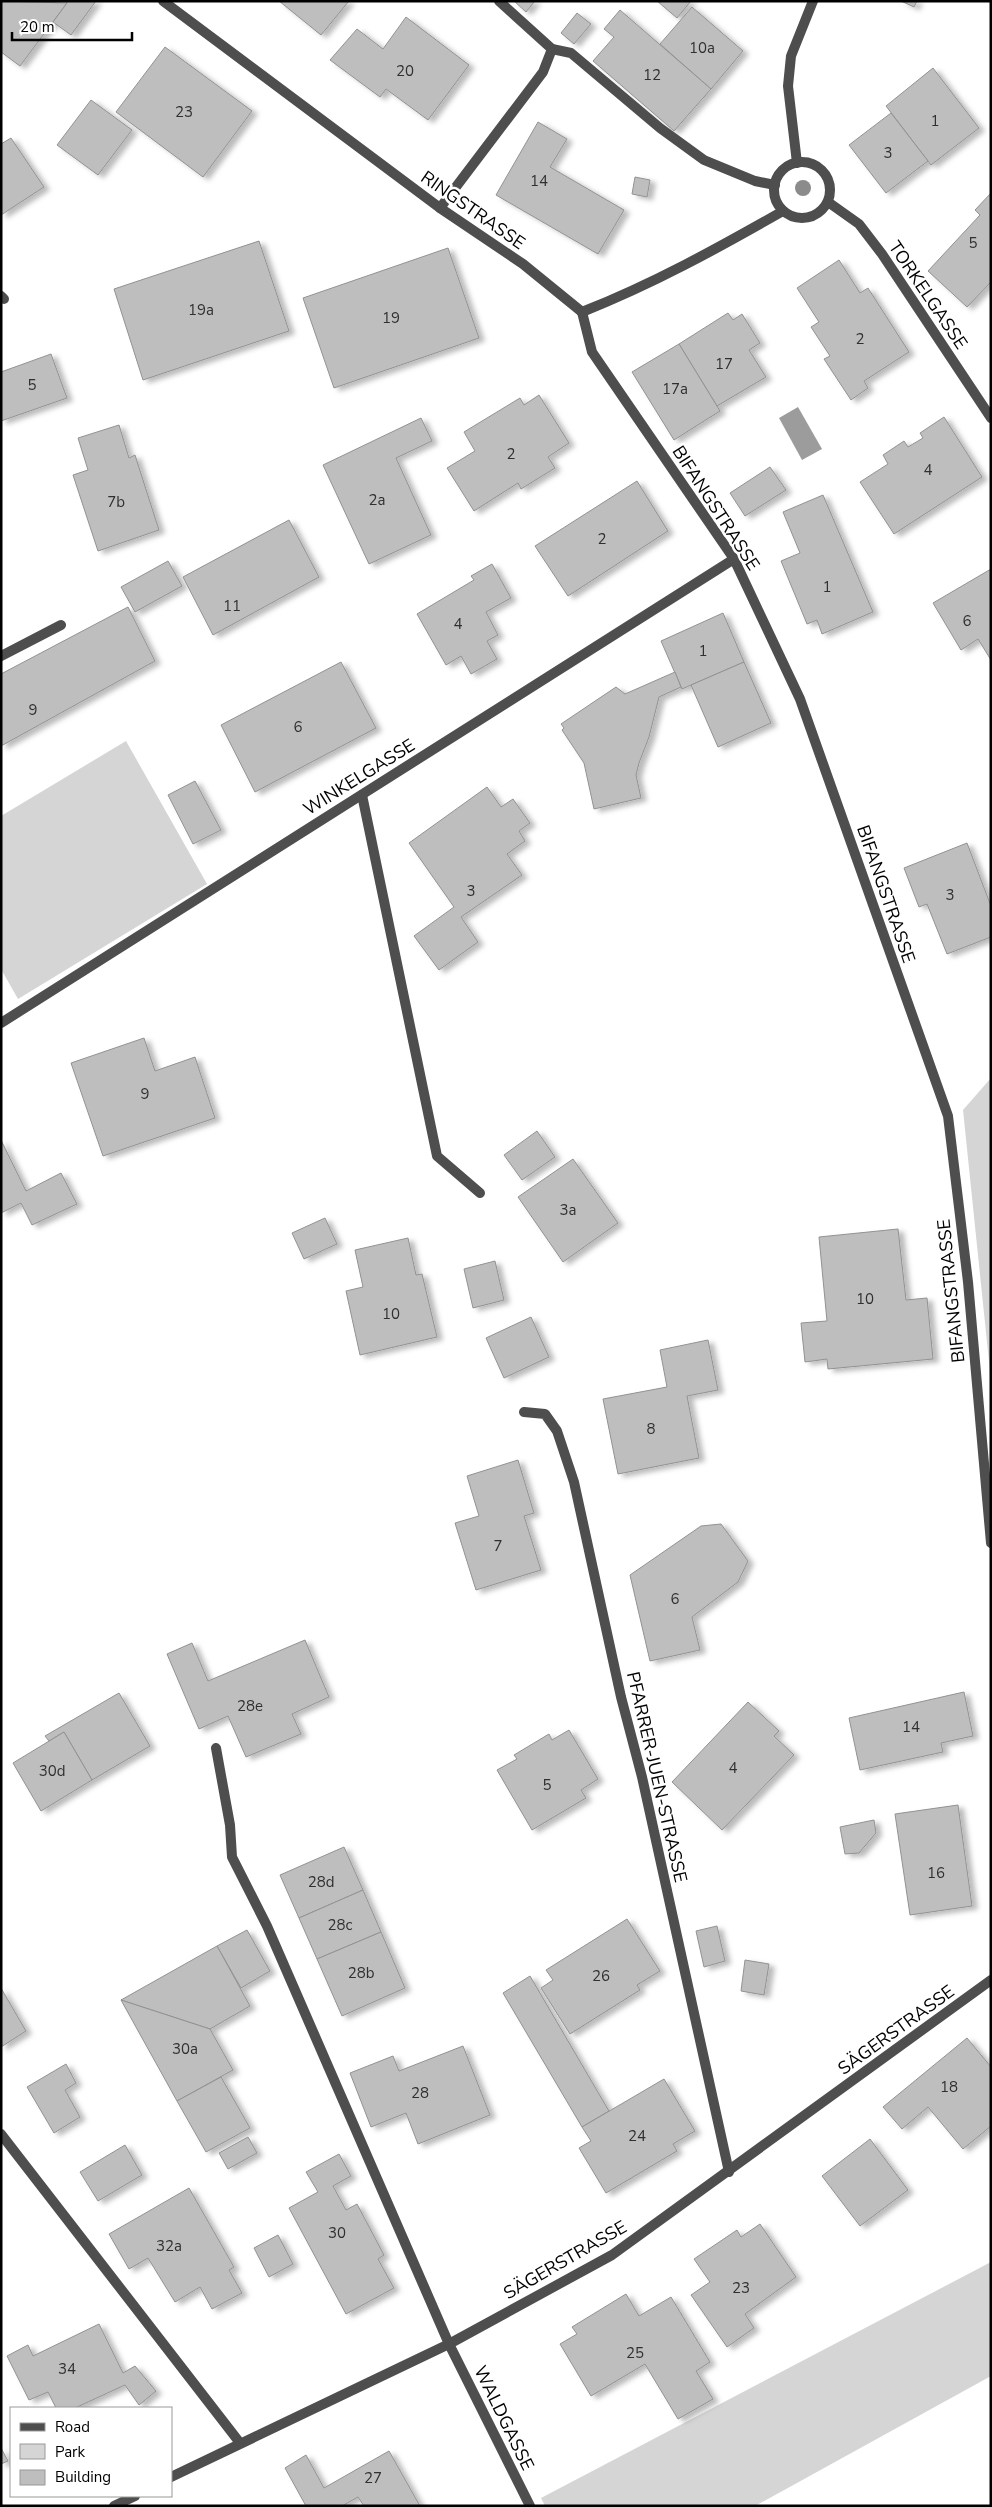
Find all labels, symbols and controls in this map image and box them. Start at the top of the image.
scale bar [12,10,132,42]
text: 20 m [20,17,55,37]
house number: 10a [689,38,715,58]
house number: 20 [396,61,414,81]
house number: 12 [643,65,661,85]
house number: 23 [175,102,193,122]
house number: 1 [930,111,940,131]
house number: 3 [883,143,893,163]
street label: RINGSTRASSE [416,165,530,255]
house number: 14 [530,171,548,191]
house number: 5 [968,233,978,253]
street label: TORKELGASSE [883,236,973,354]
house number: 19a [188,300,214,320]
house number: 19 [382,308,400,328]
house number: 2 [855,329,865,349]
house number: 17 [715,354,733,374]
house number: 5 [27,375,37,395]
house number: 17a [662,379,688,399]
street label: BIFANGSTRASSE [667,441,765,575]
house number: 2 [506,444,516,464]
house number: 4 [923,460,933,480]
house number: 2a [369,490,385,510]
house number: 7b [107,492,125,512]
house number: 2 [597,529,607,549]
house number: 1 [822,577,832,597]
house number: 11 [223,596,241,616]
house number: 6 [962,611,972,631]
house number: 4 [453,614,463,634]
house number: 1 [698,641,708,661]
house number: 9 [28,700,38,720]
house number: 6 [293,717,303,737]
street label: WINKELGASSE [299,733,419,821]
street label: BIFANGSTRASSE [851,822,921,966]
house number: 3 [466,881,476,901]
house number: 3 [945,885,955,905]
house number: 9 [140,1084,150,1104]
house number: 3a [560,1200,576,1220]
street label: BIFANGSTRASSE [932,1218,970,1364]
house number: 10 [856,1289,874,1309]
house number: 10 [382,1304,400,1324]
house number: 8 [646,1419,656,1439]
house number: 7 [493,1536,503,1556]
house number: 6 [670,1589,680,1609]
street label: PFARRER-JUEN-STRASSE [621,1669,693,1885]
house number: 28e [237,1696,263,1716]
house number: 14 [902,1717,920,1737]
house number: 4 [728,1758,738,1778]
house number: 30d [39,1761,65,1781]
house number: 5 [542,1775,552,1795]
house number: 16 [927,1863,945,1883]
house number: 28d [308,1872,334,1892]
house number: 28c [328,1915,353,1935]
house number: 28b [348,1963,375,1983]
house number: 26 [592,1966,610,1986]
street label: SÄGERSTRASSE [833,1980,959,2080]
house number: 30a [172,2039,198,2059]
house number: 18 [940,2077,958,2097]
house number: 28 [411,2083,429,2103]
house number: 24 [628,2126,646,2146]
street label: SÄGERSTRASSE [499,2215,631,2305]
house number: 30 [328,2223,346,2243]
house number: 32a [156,2236,182,2256]
house number: 23 [732,2278,750,2298]
house number: 25 [626,2343,644,2363]
house number: 34 [58,2359,76,2379]
street label: WALDGASSE [468,2362,540,2474]
legend [10,2407,172,2497]
text: Road [55,2417,90,2437]
text: Park [55,2442,85,2462]
text: Building [55,2467,111,2487]
house number: 27 [364,2468,382,2488]

